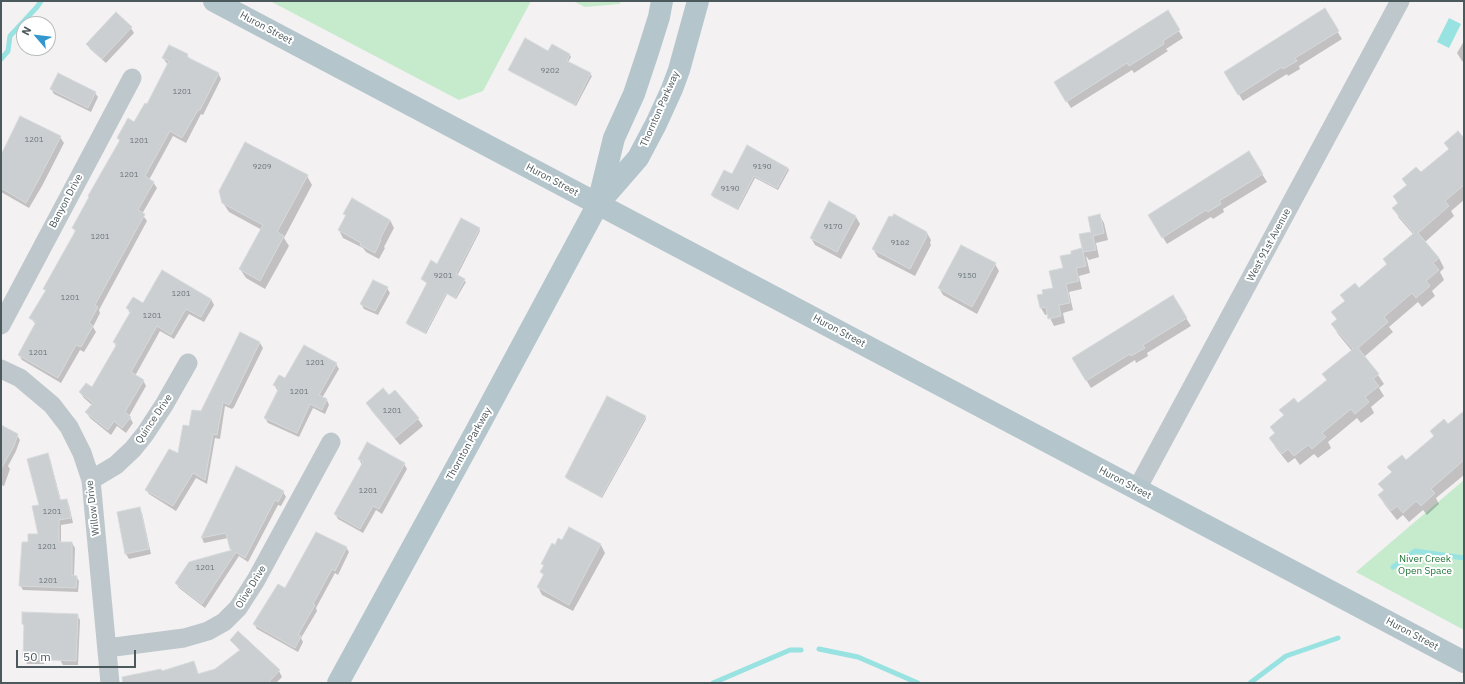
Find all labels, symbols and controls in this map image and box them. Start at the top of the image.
street label: Huron Street [238,9,294,47]
north arrow [16,16,56,56]
text: N [18,24,34,38]
house number: 9202 [540,66,560,76]
street label: Thornton Parkway [638,69,682,149]
house number: 1201 [172,87,192,97]
house number: 1201 [24,135,44,145]
house number: 1201 [129,136,149,146]
street label: Huron Street [524,161,580,199]
house number: 9209 [252,162,272,172]
house number: 9190 [752,162,772,172]
house number: 1201 [119,170,139,180]
street label: Banyon Drive [47,172,85,230]
house number: 9190 [720,184,740,194]
street label: West 91st Avenue [1245,206,1293,284]
house number: 9170 [823,222,843,232]
house number: 1201 [90,232,110,242]
house number: 9162 [890,238,910,248]
house number: 9201 [433,271,453,281]
house number: 9150 [957,271,977,281]
house number: 1201 [171,289,191,299]
house number: 1201 [60,293,80,303]
house number: 1201 [142,311,162,321]
street label: Huron Street [811,312,867,350]
house number: 1201 [28,348,48,358]
house number: 1201 [305,358,325,368]
house number: 1201 [289,387,309,397]
street label: Quince Drive [133,392,175,446]
street label: Thornton Parkway [444,405,494,483]
house number: 1201 [382,406,402,416]
street label: Huron Street [1097,464,1153,502]
street label: Willow Drive [84,480,102,536]
house number: 1201 [358,486,378,496]
house number: 1201 [42,507,62,517]
house number: 1201 [37,542,57,552]
park label: Niver Creek Open Space [1398,553,1452,576]
house number: 1201 [195,563,215,573]
street label: Olive Drive [233,563,269,611]
house number: 1201 [38,576,58,586]
street label: Huron Street [1384,615,1440,653]
scale bar [18,642,138,668]
text: 50 m [23,649,51,664]

